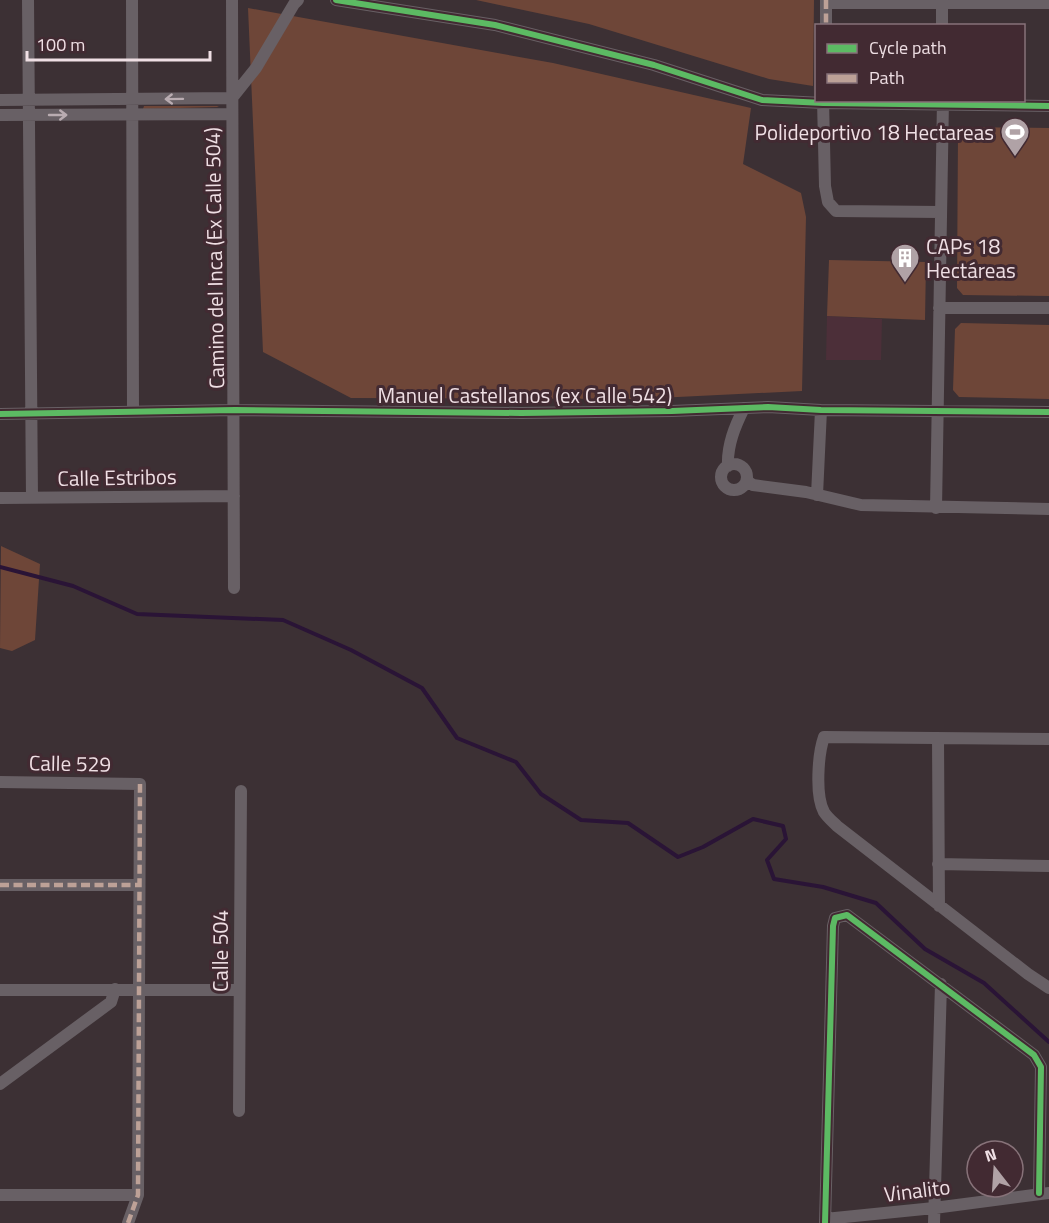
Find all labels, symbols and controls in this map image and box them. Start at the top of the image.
scale bar [27,24,210,62]
legend [815,24,1025,102]
text: 100 m [36,31,85,58]
text: Cycle path [869,34,947,61]
text: Path [869,64,905,91]
one-way arrow [164,93,184,105]
one-way arrow [48,109,68,121]
place label: Polideportivo 18 Hectareas [755,116,994,148]
sports icon: Polideportivo 18 Hectareas [999,116,1031,158]
street label: Camino del Inca (Ex Calle 504) [196,127,232,389]
place label: CAPs 18 Hectáreas [926,230,1016,286]
building icon: CAPs 18 Hectáreas [889,242,921,284]
street label: Manuel Castellanos (ex Calle 542) [378,379,672,411]
street label: Calle Estribos [57,460,177,494]
street label: Calle 529 [29,746,111,780]
street label: Calle 504 [204,910,236,992]
north arrow [965,1139,1025,1199]
text: N [982,1142,999,1168]
street label: Vinalito [882,1170,952,1210]

